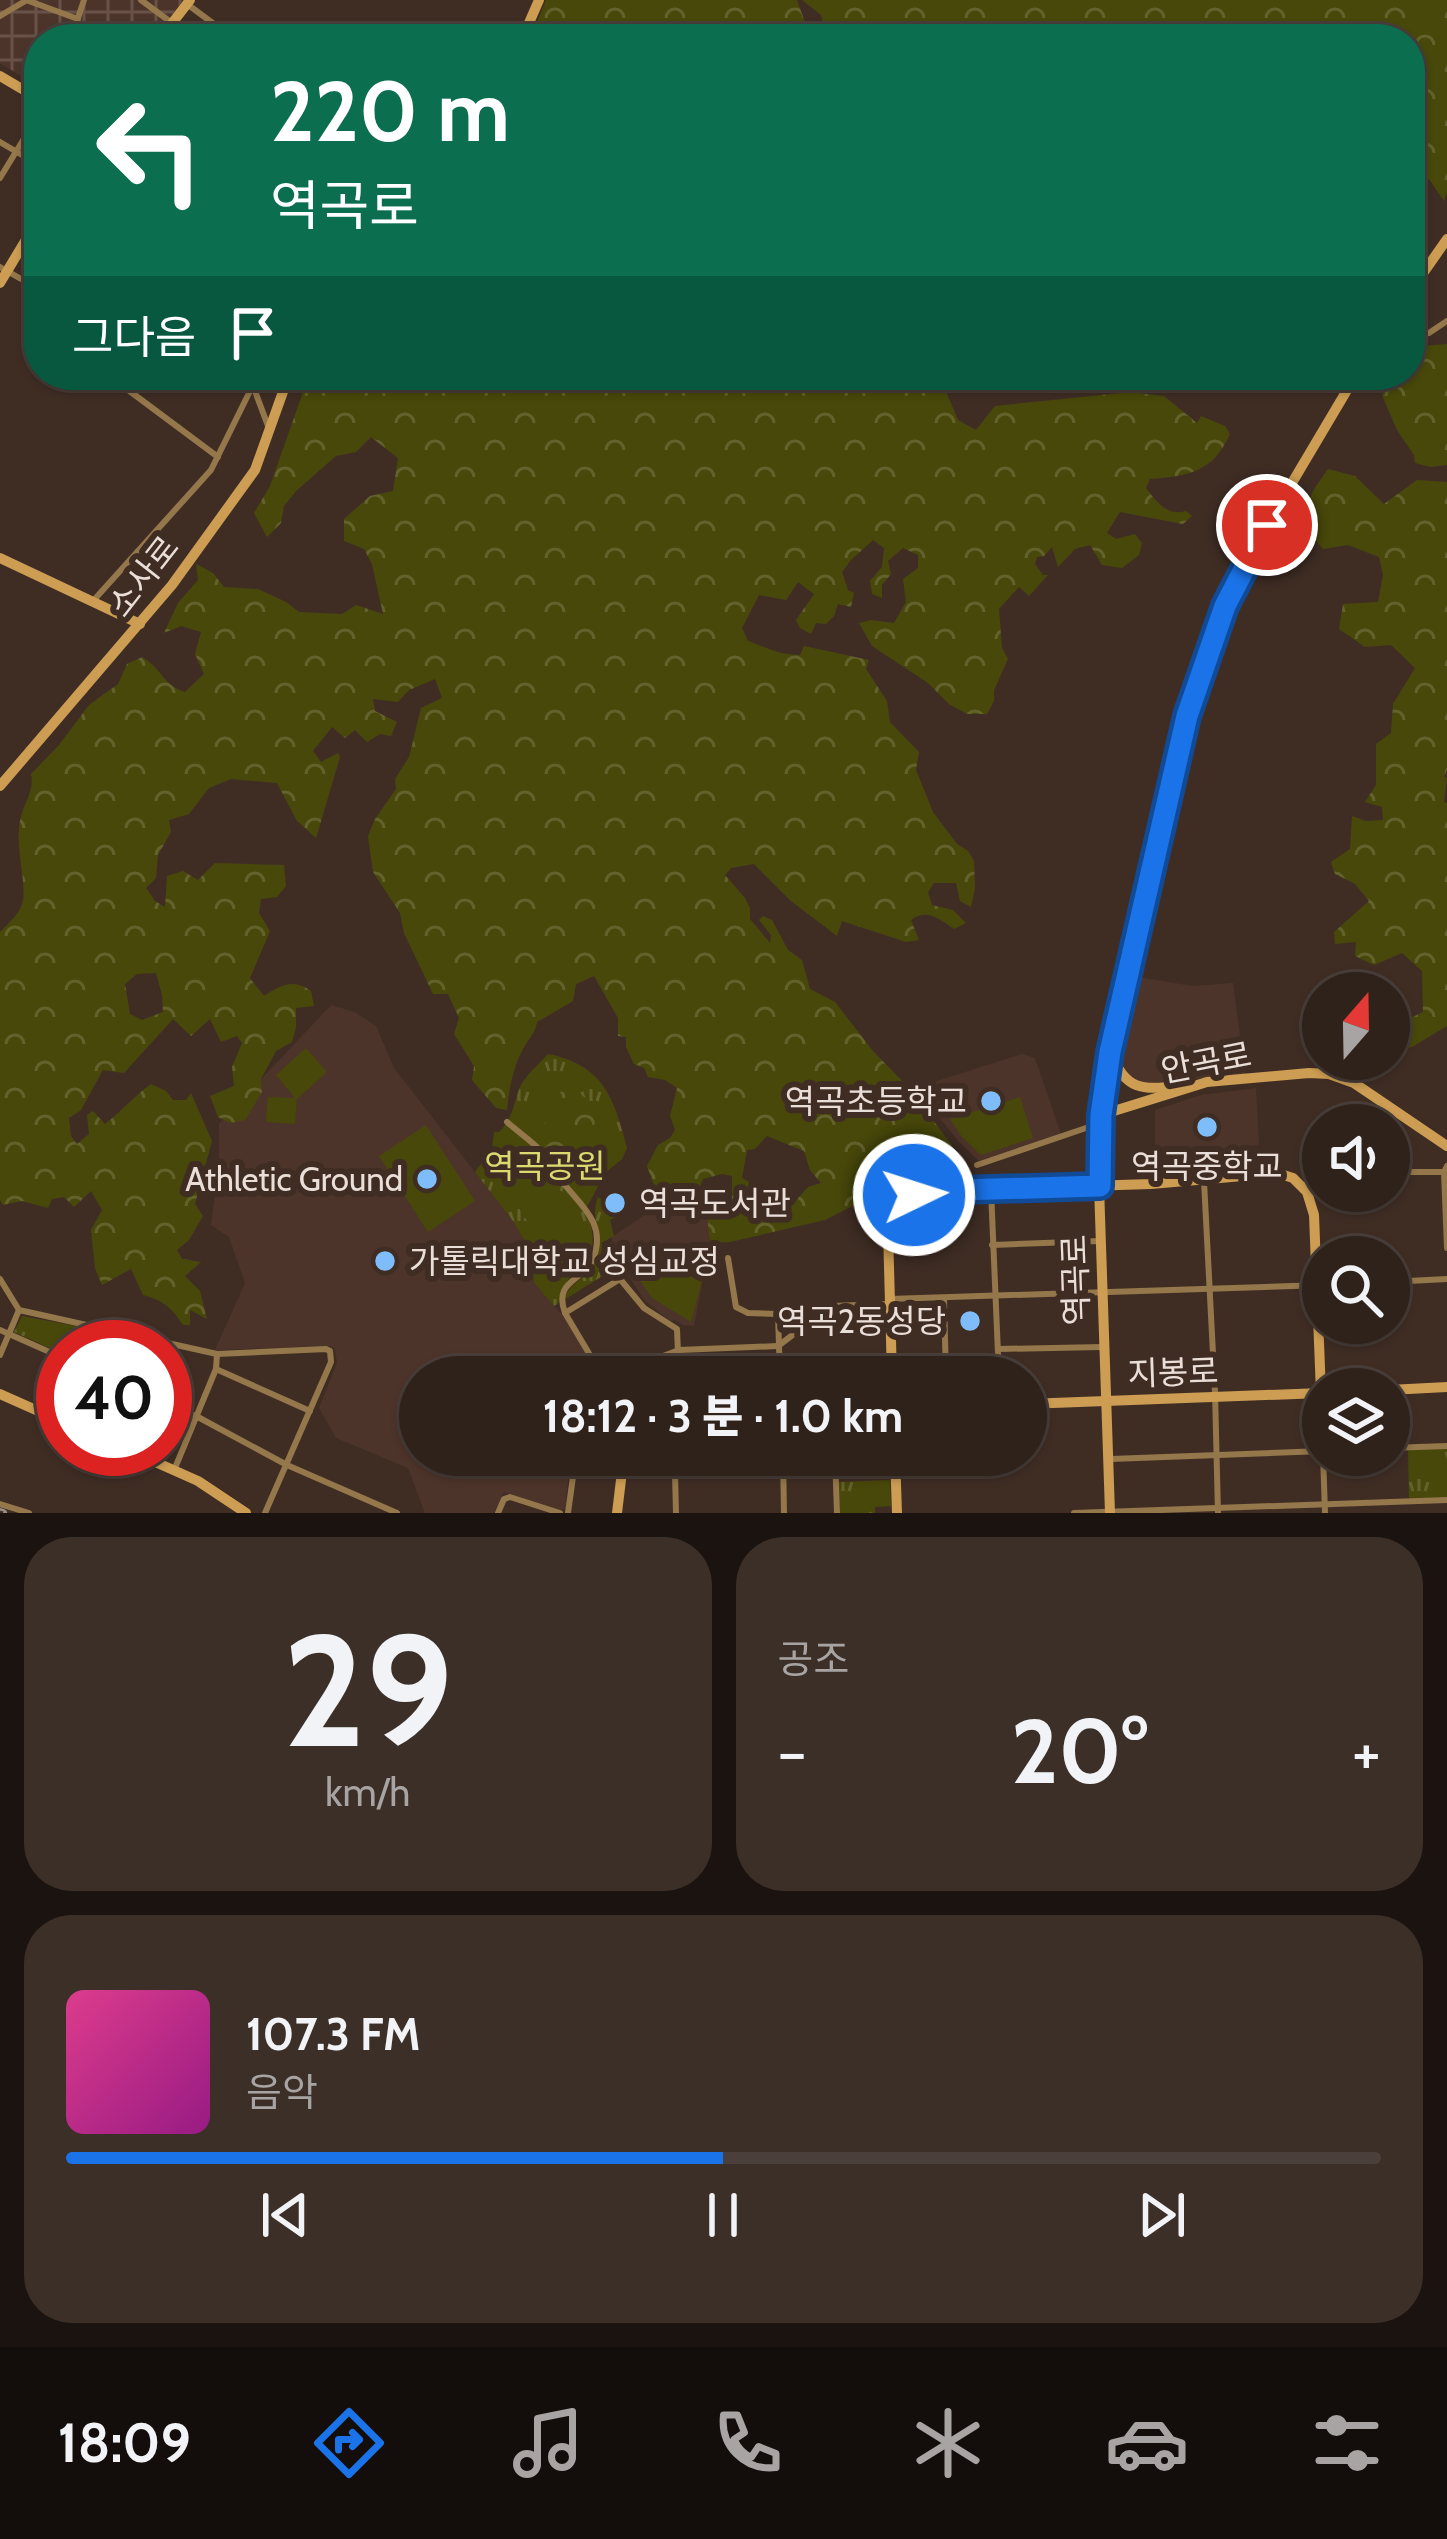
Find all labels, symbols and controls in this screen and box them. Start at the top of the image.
text: 220 m [270,60,510,162]
icon: left [72,72,228,228]
text: 역곡로 [270,173,419,239]
icon: arrive [220,300,286,366]
text: 그다음 [72,310,196,364]
pin [1216,474,1318,576]
icon: arrive [1234,492,1300,558]
street label: 소사로 [99,528,187,624]
north arrow [1302,972,1410,1080]
map controls [1302,972,1410,1476]
street label: 안곡로 [1157,1034,1255,1090]
place label: 역곡초등학교 [785,1081,967,1121]
marker: 역곡초등학교 [978,1088,1004,1114]
button: sound [1302,1104,1410,1212]
marker: 역곡중학교 [1194,1114,1220,1140]
position arrow [851,1132,977,1258]
park label: 역곡공원 [484,1146,606,1186]
place label: 역곡중학교 [1131,1146,1283,1186]
place label: Athletic Ground [185,1159,403,1199]
marker: Athletic Ground [414,1166,440,1192]
place label: 역곡도서관 [639,1183,791,1223]
marker: 역곡도서관 [602,1190,628,1216]
street label: 역곡로 [1053,1234,1097,1326]
button: search [1302,1236,1410,1344]
place label: 가톨릭대학교 성심교정 [409,1241,720,1281]
marker: 가톨릭대학교 성심교정 [372,1248,398,1274]
place label: 역곡2동성당 [777,1301,946,1341]
marker: 역곡2동성당 [957,1308,983,1334]
speed limit sign: 40 [36,1320,192,1476]
street label: 지봉로 [1127,1350,1219,1394]
button: layers [1302,1368,1410,1476]
text: 18:12 · 3 분 · 1.0 km [543,1389,903,1443]
text: 29 [283,1595,453,1785]
text: 공조 [778,1635,849,1683]
text: 20° [1011,1696,1148,1806]
text: − [778,1711,807,1792]
text: + [1352,1711,1381,1792]
text: km/h [325,1768,410,1816]
text: 107.3 FM [246,2007,421,2061]
text: 음악 [246,2068,318,2116]
icon: previous [252,2182,318,2248]
icon: pause [690,2182,756,2248]
icon: next [1129,2182,1195,2248]
icon: directions [307,2401,391,2485]
icon: music [506,2401,590,2485]
icon: phone [706,2401,790,2485]
icon: climate [906,2401,990,2485]
icon: car [1105,2401,1189,2485]
icon: filters [1305,2401,1389,2485]
text: 18:09 [58,2410,191,2476]

